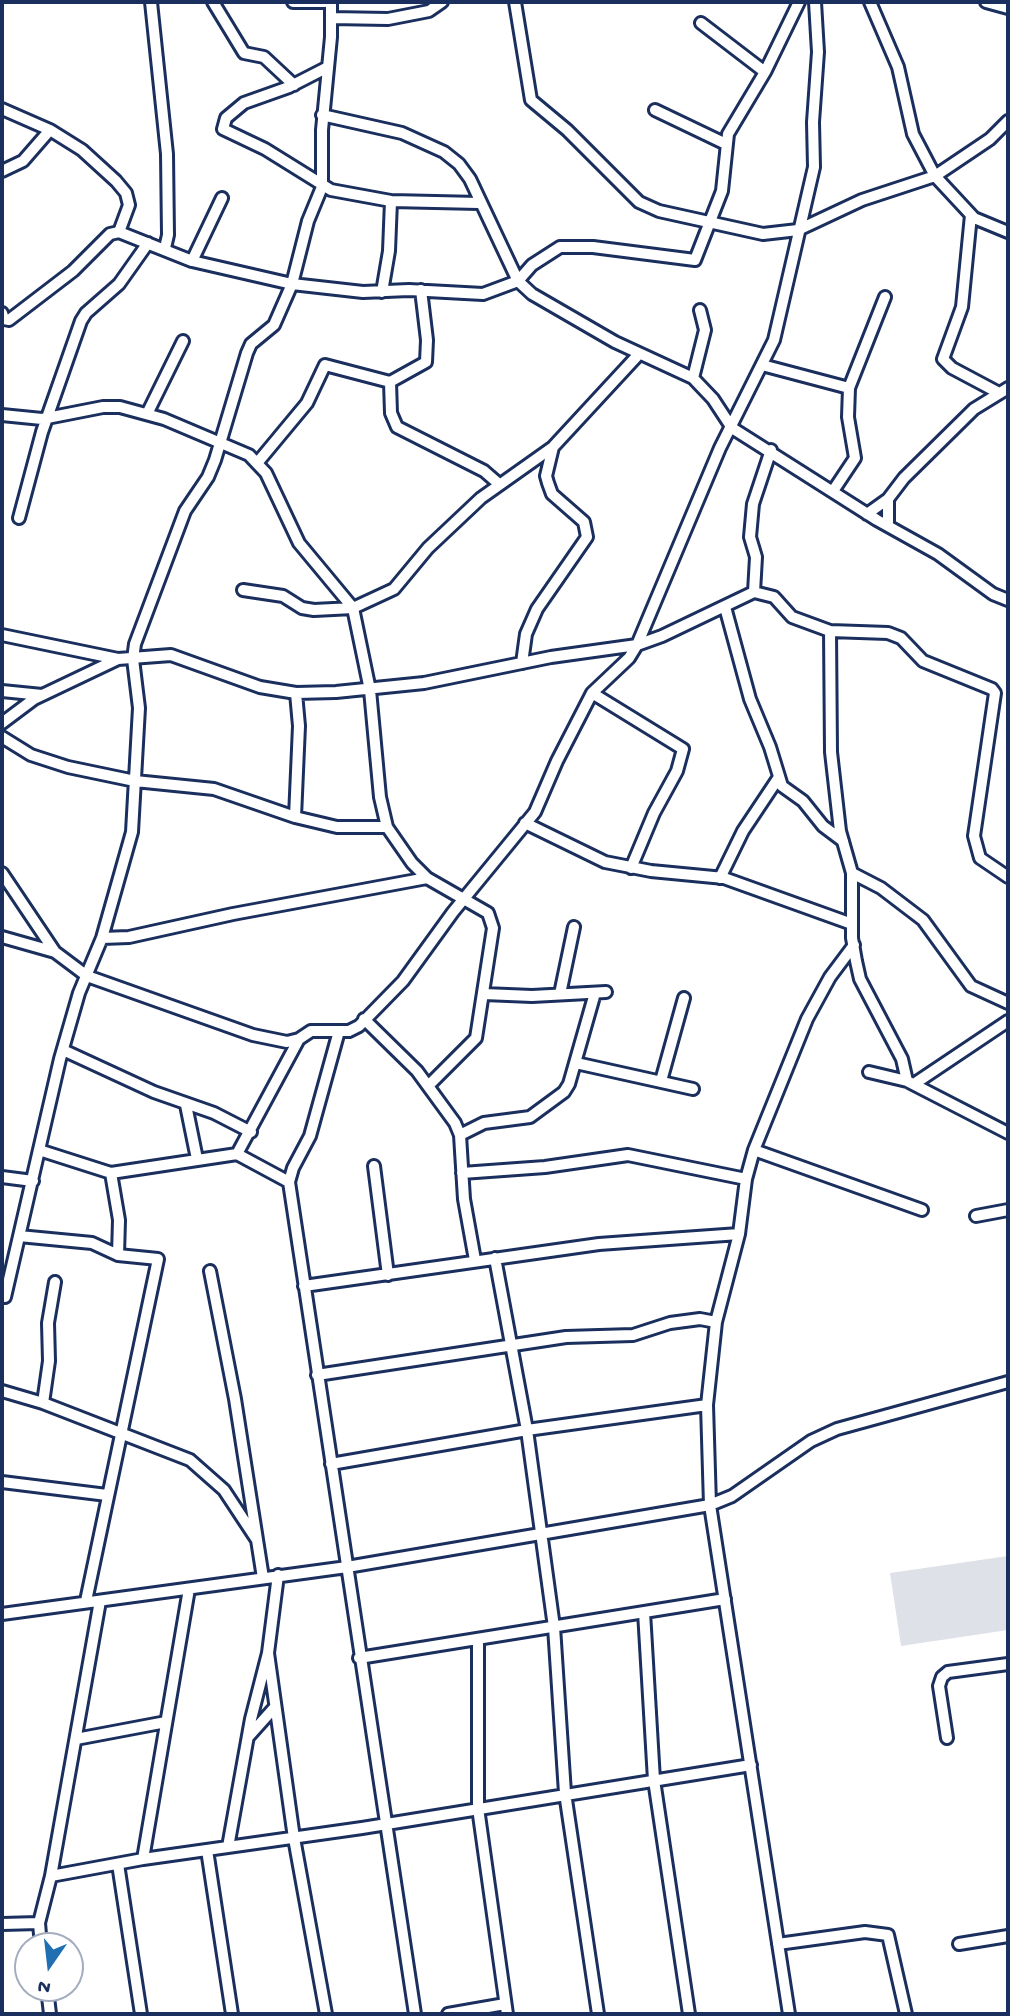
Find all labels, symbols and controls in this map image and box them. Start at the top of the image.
north arrow [14,1932,84,2002]
text: N [35,1973,53,1999]

